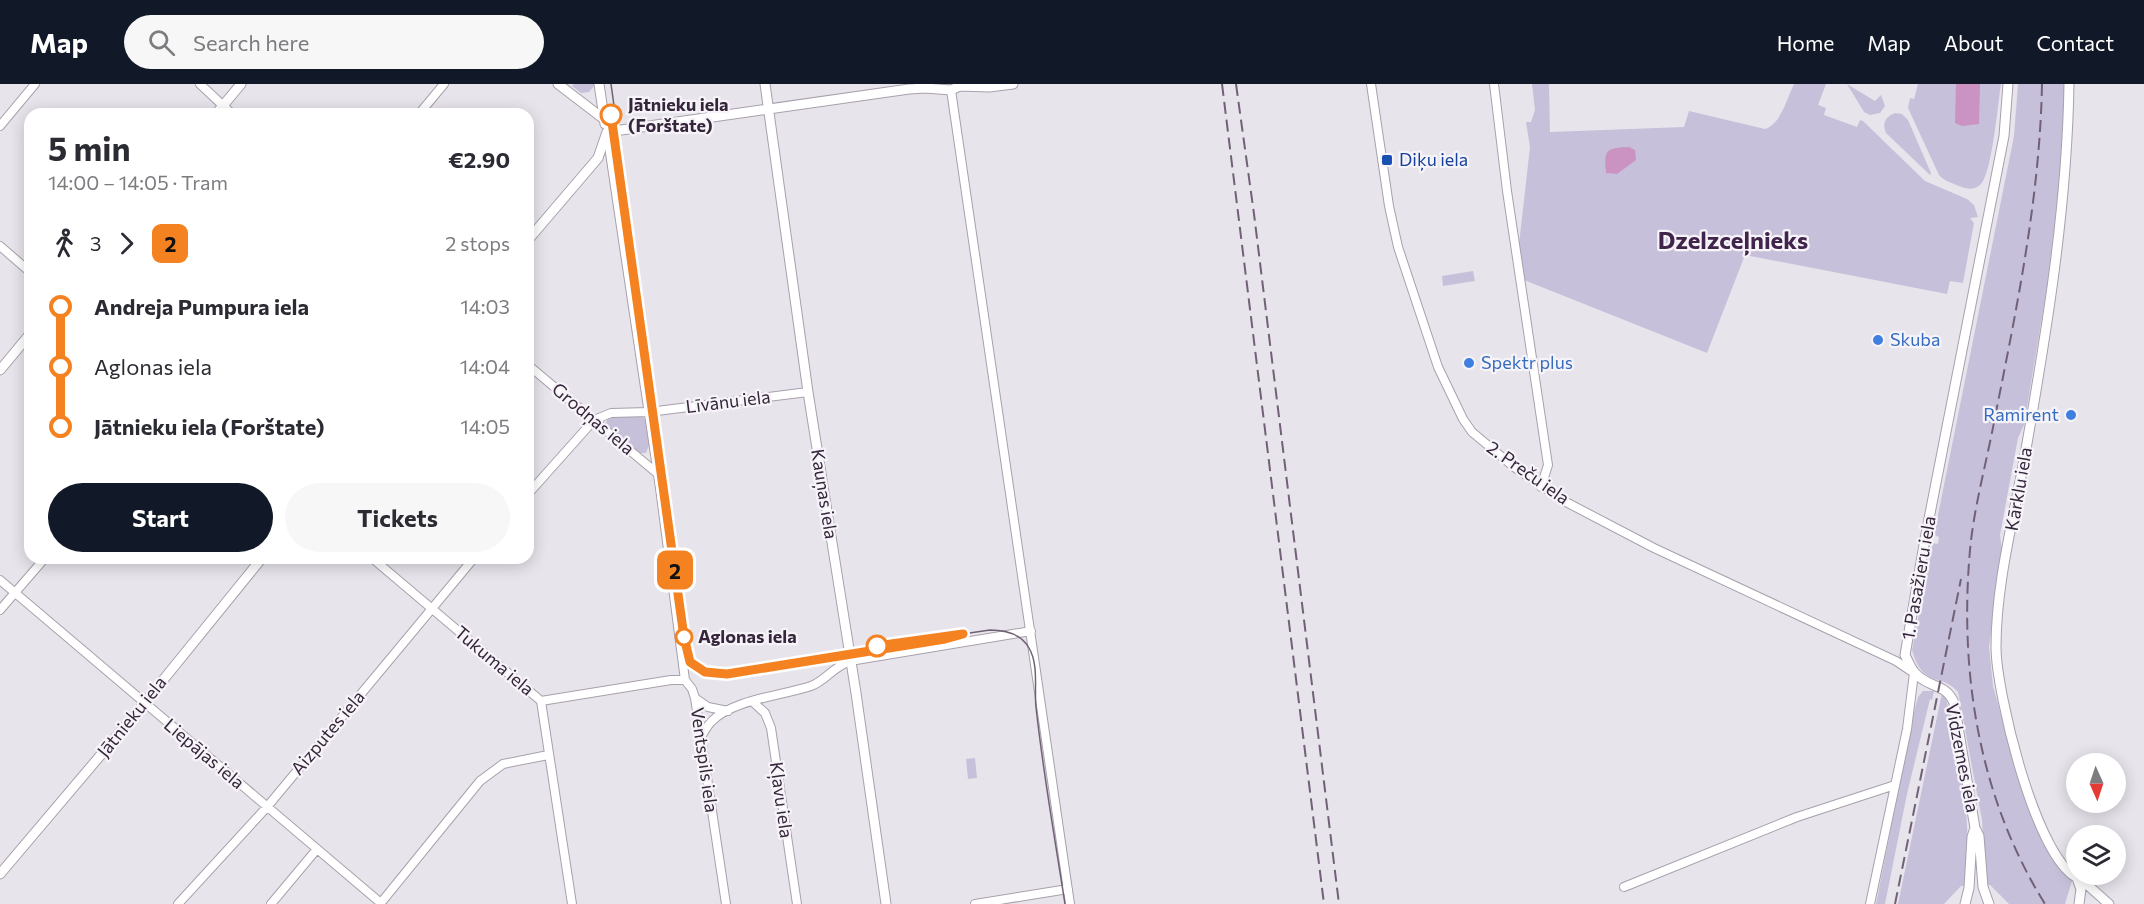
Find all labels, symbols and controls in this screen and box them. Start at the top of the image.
search box [124,15,544,69]
text: Map [30,25,88,59]
icon: search [145,26,178,59]
text: Search here [193,29,309,56]
text: Home [1777,30,1834,55]
text: Map [1867,30,1911,55]
text: About [1944,30,2003,55]
text: Contact [2036,30,2114,55]
place label: Jātnieku iela (Forštate) [628,93,729,136]
marker: Jātnieku iela (Forštate) [600,104,622,126]
text: 5 min [48,127,131,168]
text: €2.90 [448,146,510,173]
place label: Diķu iela [1399,148,1468,171]
marker: Diķu iela [1380,153,1394,167]
text: 14:00 – 14:05 · Tram [48,170,228,194]
district label: Dzelzceļnieks [1658,225,1808,256]
icon: walk [48,227,81,260]
icon: forward [110,227,143,260]
text: 3 [90,231,101,255]
text: 2 [164,231,176,256]
text: 2 stops [445,231,510,255]
text: Andreja Pumpura iela [94,293,309,320]
text: 14:03 [460,294,510,318]
place label: Skuba [1890,328,1940,350]
marker: Skuba [1871,333,1885,347]
place label: Spektr plus [1481,351,1573,373]
text: Aglonas iela [94,353,212,380]
text: 14:04 [460,354,510,378]
marker: Spektr plus [1462,356,1476,370]
street label: Grodņas iela [547,377,639,460]
street label: Līvānu iela [684,385,772,417]
place label: Ramirent [1983,403,2059,425]
marker: Ramirent [2064,408,2078,422]
text: Jātnieku iela (Forštate) [94,413,325,440]
text: 14:05 [460,414,510,438]
street label: 2. Preču iela [1483,436,1574,509]
street label: Kārklu iela [2000,445,2036,532]
street label: Kauņas iela [806,447,843,541]
button: Start [48,483,273,552]
button: Tickets [285,483,510,552]
street label: 1. Pasažieru iela [1896,514,1940,642]
line badge: 2 [656,550,694,590]
text: 2 [669,558,681,583]
street label: Tukuma iela [451,621,539,700]
place label: Aglonas iela [698,625,797,647]
marker: Aglonas iela [675,628,693,646]
unlabelled marker [866,635,888,657]
street label: Jātnieku iela [92,671,171,761]
street label: Aizputes iela [286,686,369,779]
street label: Vidzemes iela [1942,701,1984,814]
street label: Ventspils iela [687,706,723,814]
street label: Liepājas iela [160,713,249,793]
north arrow [2066,753,2126,813]
map controls [2066,753,2126,885]
street label: Kļavu iela [765,760,798,840]
button: layers [2066,825,2126,885]

